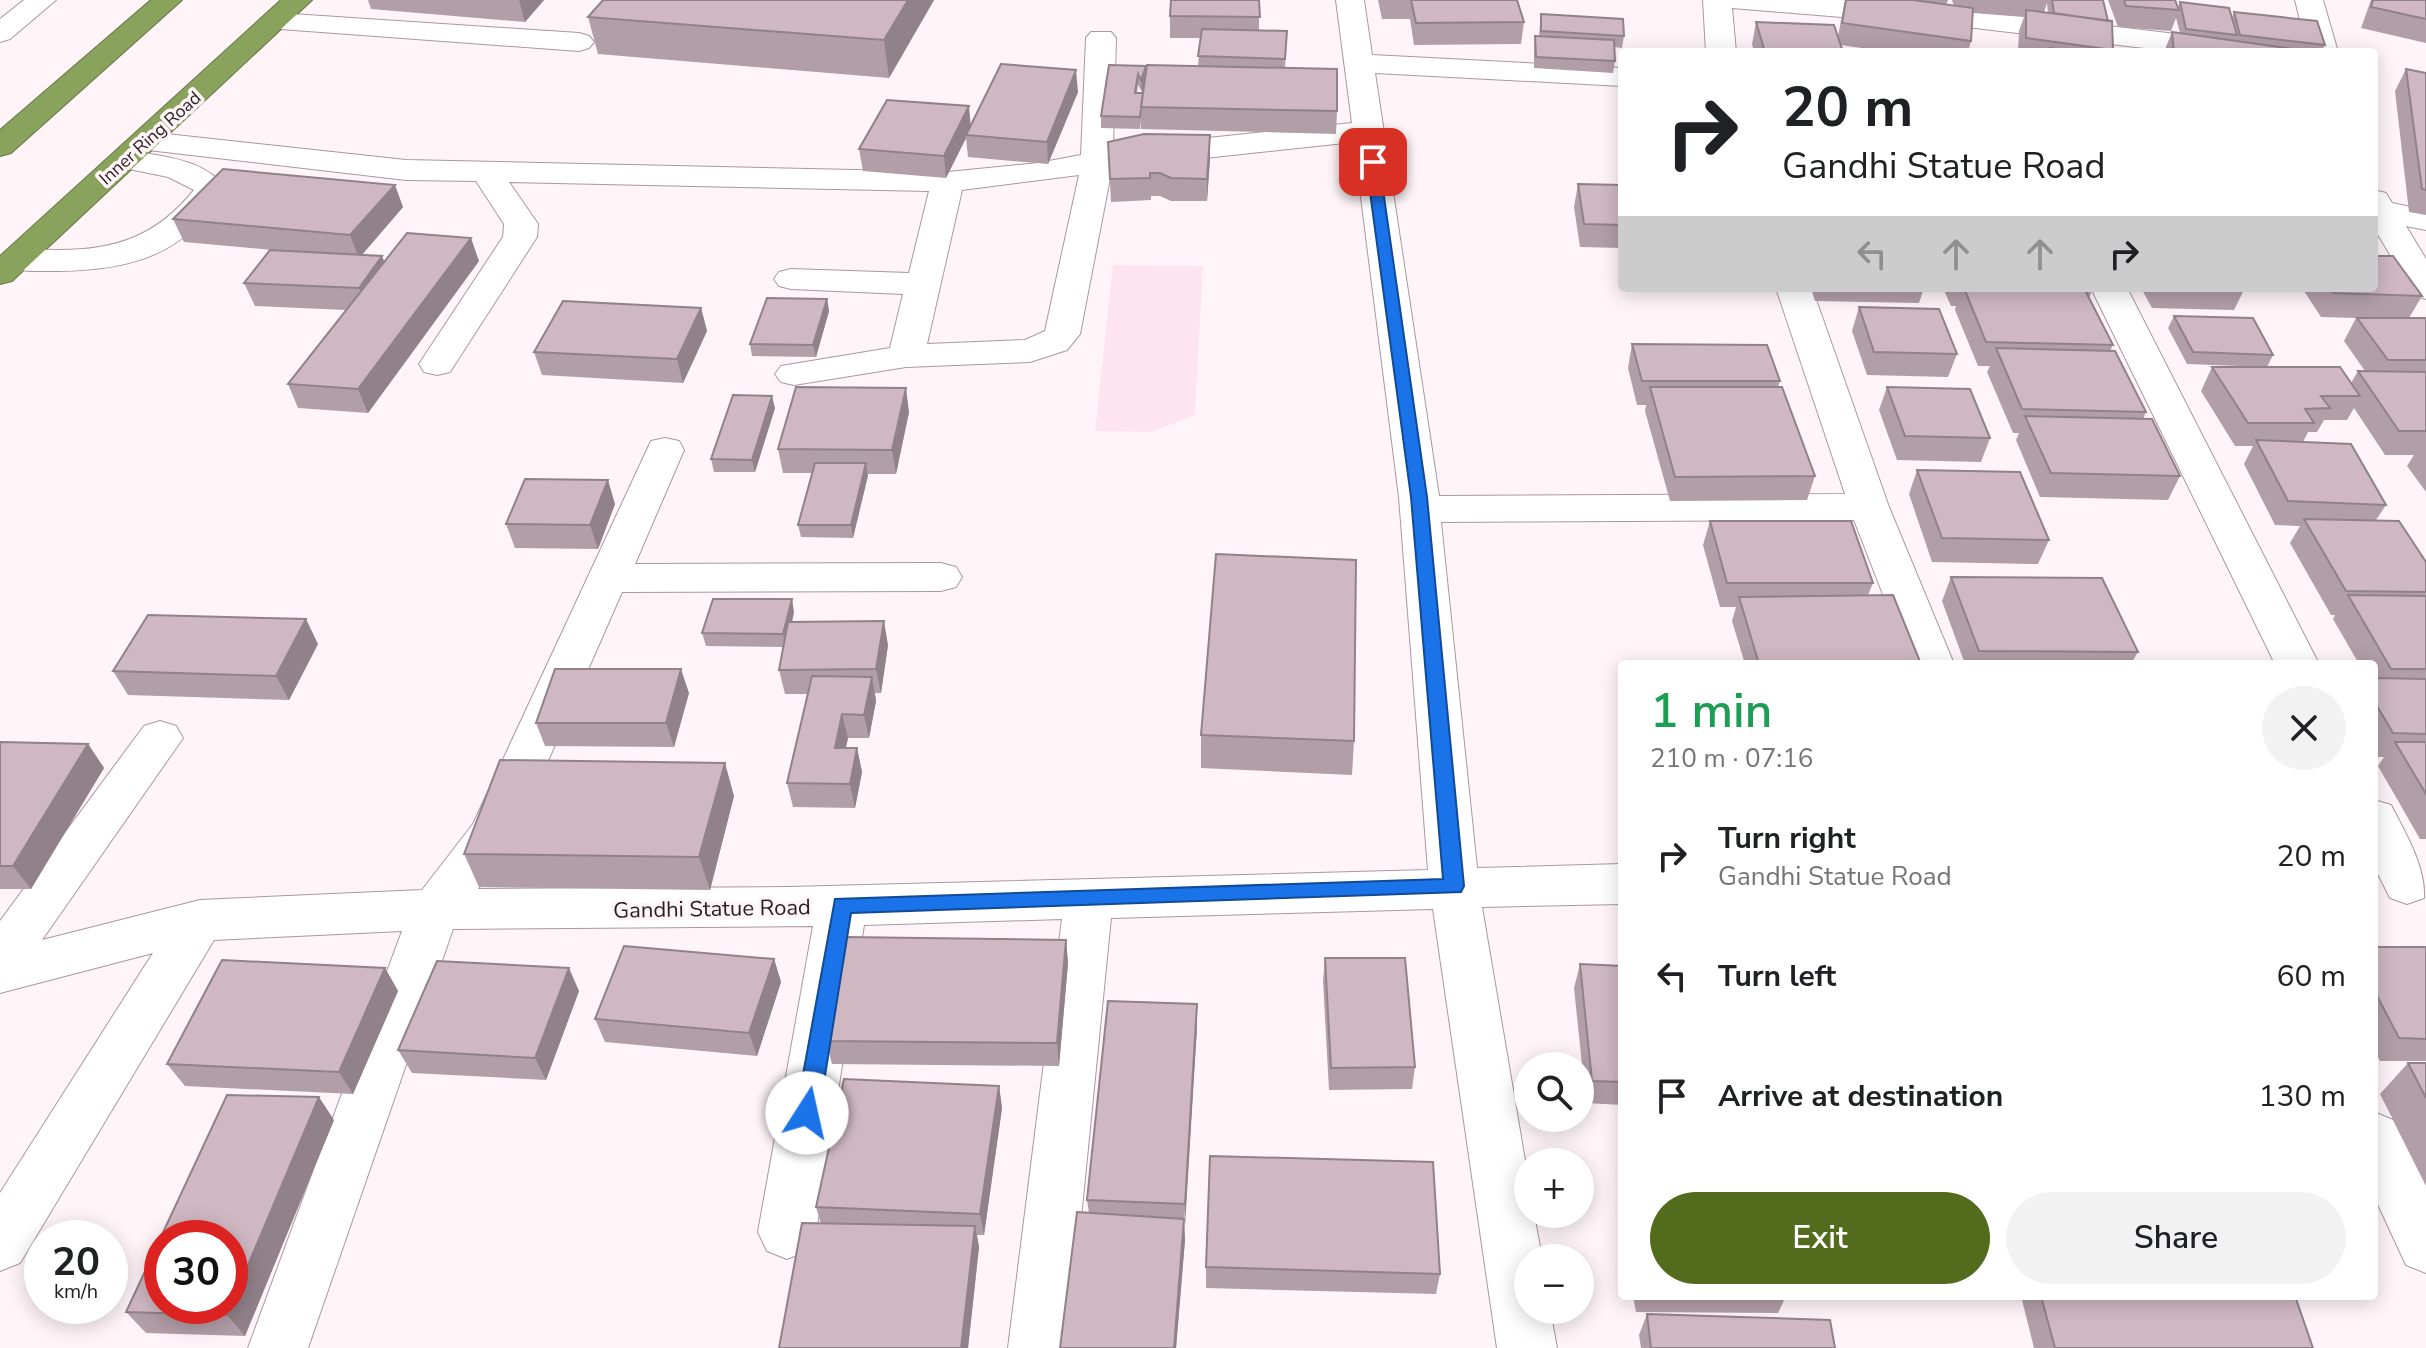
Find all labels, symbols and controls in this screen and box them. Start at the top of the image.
text: 20 m [1782,69,1913,146]
icon: right [1650,80,1754,184]
street label: Inner Ring Road [94,86,206,190]
pin [1339,128,1407,196]
icon: arrive [1351,140,1395,184]
text: Gandhi Statue Road [1782,142,2105,191]
icon: left [1850,232,1894,276]
icon: ahead [1934,232,1978,276]
icon: ahead [2018,232,2062,276]
icon: right [2102,232,2146,276]
text: 1 min [1650,678,1772,744]
button: close [2262,686,2346,770]
text: 210 m · 07:16 [1650,741,1813,776]
text: Turn right [1718,818,1856,859]
icon: right [1650,834,1694,878]
text: 20 m [2277,836,2346,877]
text: Gandhi Statue Road [1718,859,1952,894]
street label: Gandhi Statue Road [613,892,811,926]
icon: left [1650,954,1694,998]
text: Turn left [1718,956,1836,997]
text: 60 m [2277,956,2346,997]
map controls [1514,1052,1594,1324]
button: search [1514,1052,1594,1132]
position arrow [765,1071,849,1155]
icon: arrive [1650,1074,1694,1118]
text: Arrive at destination [1718,1076,2003,1117]
text: 130 m [2259,1076,2346,1117]
button: + [1514,1148,1594,1228]
button: Exit [1650,1192,1990,1284]
button: Share [2006,1192,2346,1284]
speed limit sign: 30 [144,1220,248,1324]
text: 20 [52,1235,100,1289]
button: − [1514,1244,1594,1324]
text: km/h [54,1278,98,1305]

